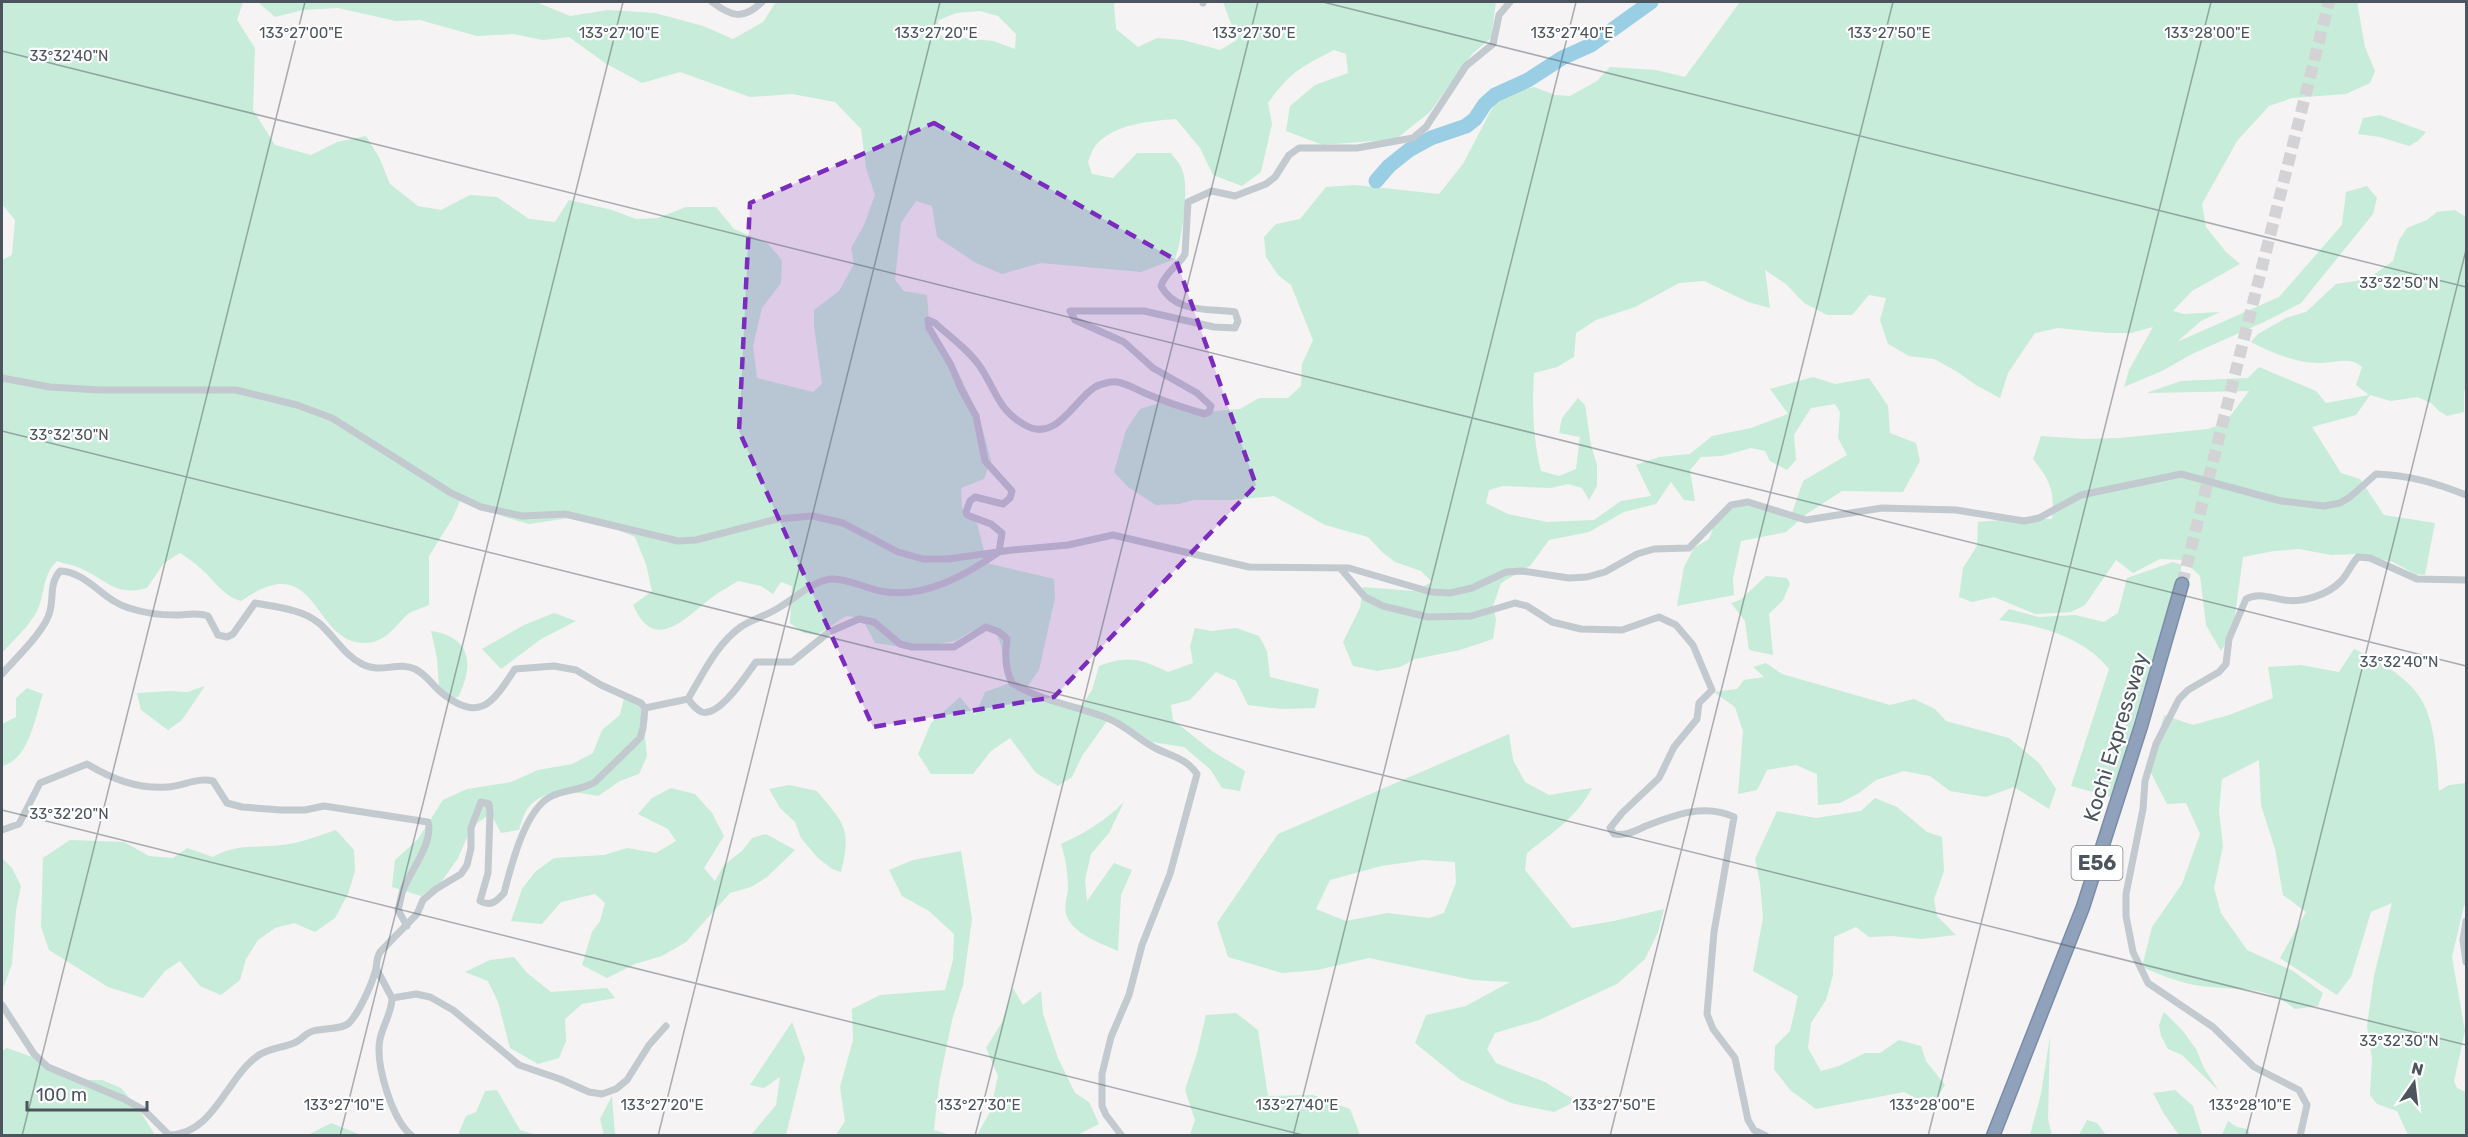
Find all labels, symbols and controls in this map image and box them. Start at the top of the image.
text: 133°27'00"E [259,24,343,42]
text: 133°27'10"E [579,24,659,42]
text: 133°27'20"E [894,24,978,42]
text: 133°27'30"E [1212,24,1296,42]
text: 133°27'40"E [1531,24,1613,42]
text: 133°27'50"E [1847,24,1931,42]
text: 133°28'00"E [2164,24,2250,42]
text: 33°32'40"N [29,47,109,65]
text: 33°32'50"N [2359,274,2439,292]
text: 33°32'30"N [29,426,109,444]
street label: Kochi Expressway [2078,649,2153,824]
text: 33°32'40"N [2359,653,2439,671]
text: 33°32'20"N [29,805,109,823]
road number: E56 [2072,846,2122,880]
text: 33°32'30"N [2359,1032,2439,1050]
north arrow [2384,1053,2444,1113]
text: N [2410,1058,2425,1080]
scale bar [27,1074,147,1112]
text: 100 m [36,1084,87,1106]
text: 133°27'10"E [304,1096,384,1114]
text: 133°27'20"E [620,1096,704,1114]
text: 133°27'30"E [937,1096,1021,1114]
text: 133°27'40"E [1256,1096,1338,1114]
text: 133°27'50"E [1572,1096,1656,1114]
text: 133°28'00"E [1889,1096,1975,1114]
text: 133°28'10"E [2209,1096,2291,1114]

